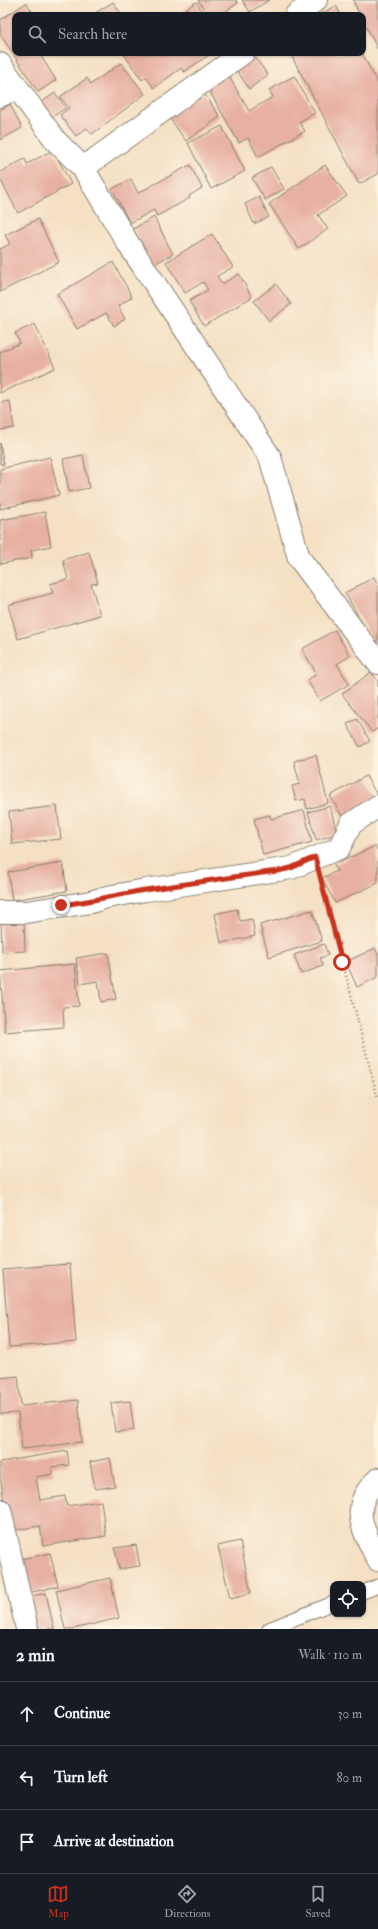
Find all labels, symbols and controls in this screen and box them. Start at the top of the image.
search box [12,12,366,56]
icon: search [26,23,48,45]
text: Search here [58,25,127,44]
route end [52,896,70,914]
route start [333,953,351,971]
map controls [330,1581,366,1617]
button: locate [330,1581,366,1617]
text: 2 min [16,1645,55,1666]
text: Walk · 110 m [298,1647,362,1663]
icon: ahead [16,1703,38,1725]
text: Continue [54,1704,110,1723]
text: 30 m [338,1706,362,1722]
icon: left [16,1767,38,1789]
text: Turn left [54,1768,108,1787]
text: 80 m [336,1770,362,1786]
icon: arrive [16,1831,38,1853]
text: Arrive at destination [54,1832,174,1851]
tab: Map [47,1883,69,1920]
tab: Directions [164,1883,211,1920]
tab: Saved [305,1883,331,1920]

